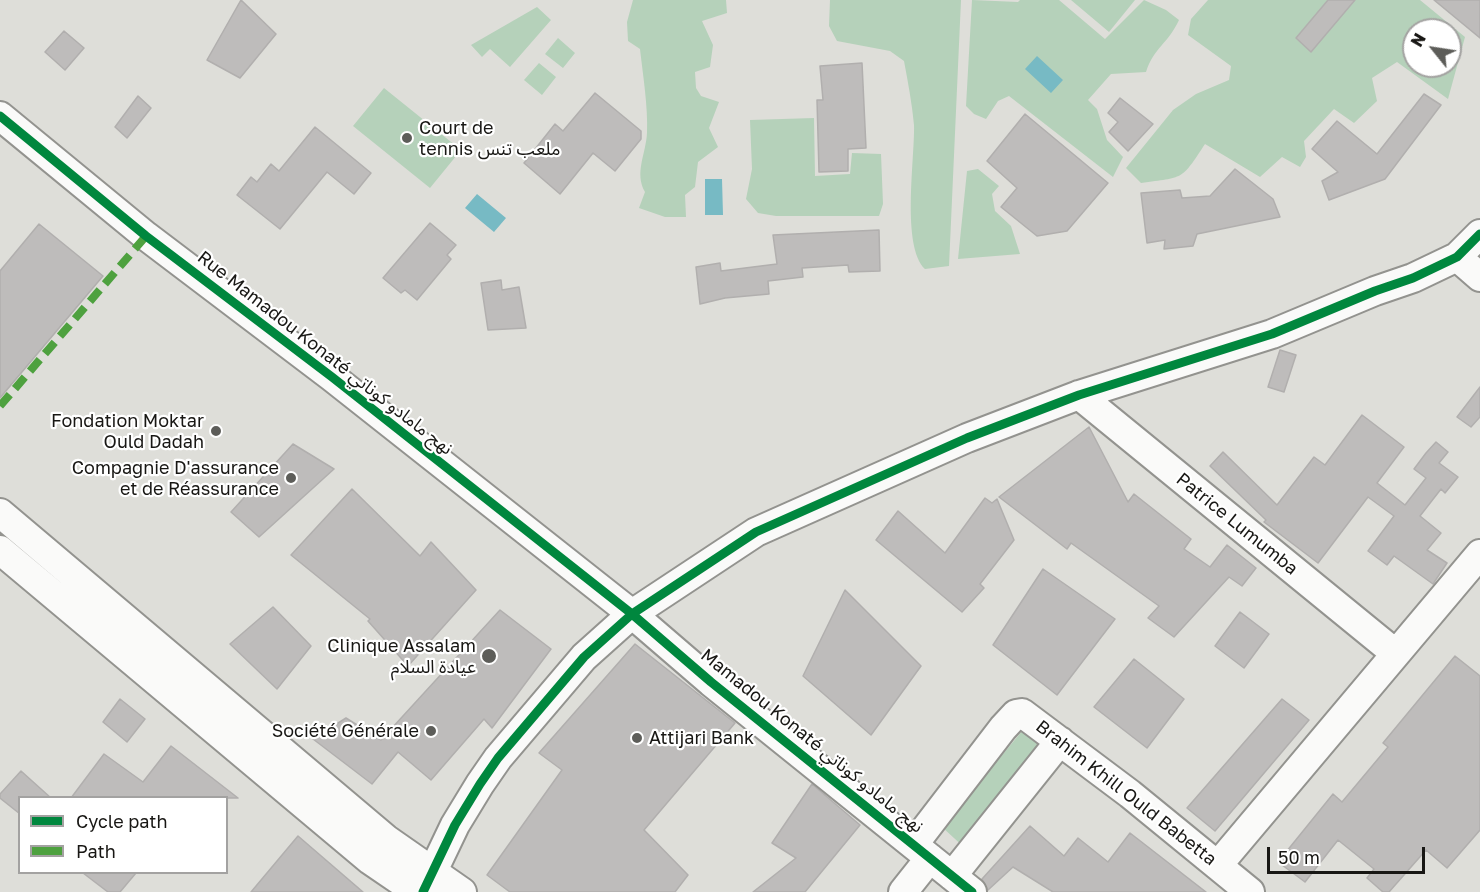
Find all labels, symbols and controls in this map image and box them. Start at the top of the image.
north arrow [1402,18,1462,78]
text: N [1406,30,1430,50]
place label: Court de tennis ملعب تنس [419,117,560,160]
marker: Court de tennis ملعب تنس [400,131,414,145]
street label: Rue Mamadou Konaté نهج مامادو كوناتي [193,247,457,459]
place label: Fondation Moktar Ould Dadah [51,410,204,452]
marker: Fondation Moktar Ould Dadah [209,424,223,438]
place label: Compagnie D'assurance et de Réassurance [72,457,279,500]
street label: Patrice Lumumba [1172,468,1302,580]
marker: Compagnie D'assurance et de Réassurance [284,471,298,485]
place label: Clinique Assalam عيادة السلام [327,635,476,678]
street label: Mamadou Konaté نهج مامادو كوناتي [696,644,928,838]
marker: Clinique Assalam عيادة السلام [480,647,498,665]
street label: Brahim Khill Ould Babetta [1031,716,1221,870]
place label: Société Générale [272,720,419,742]
marker: Société Générale [424,724,438,738]
place label: Attijari Bank [649,727,754,749]
marker: Attijari Bank [630,731,644,745]
legend [18,796,228,874]
text: Cycle path [76,810,168,832]
scale bar [1270,835,1428,873]
text: Path [76,840,116,862]
text: 50 m [1278,846,1320,868]

